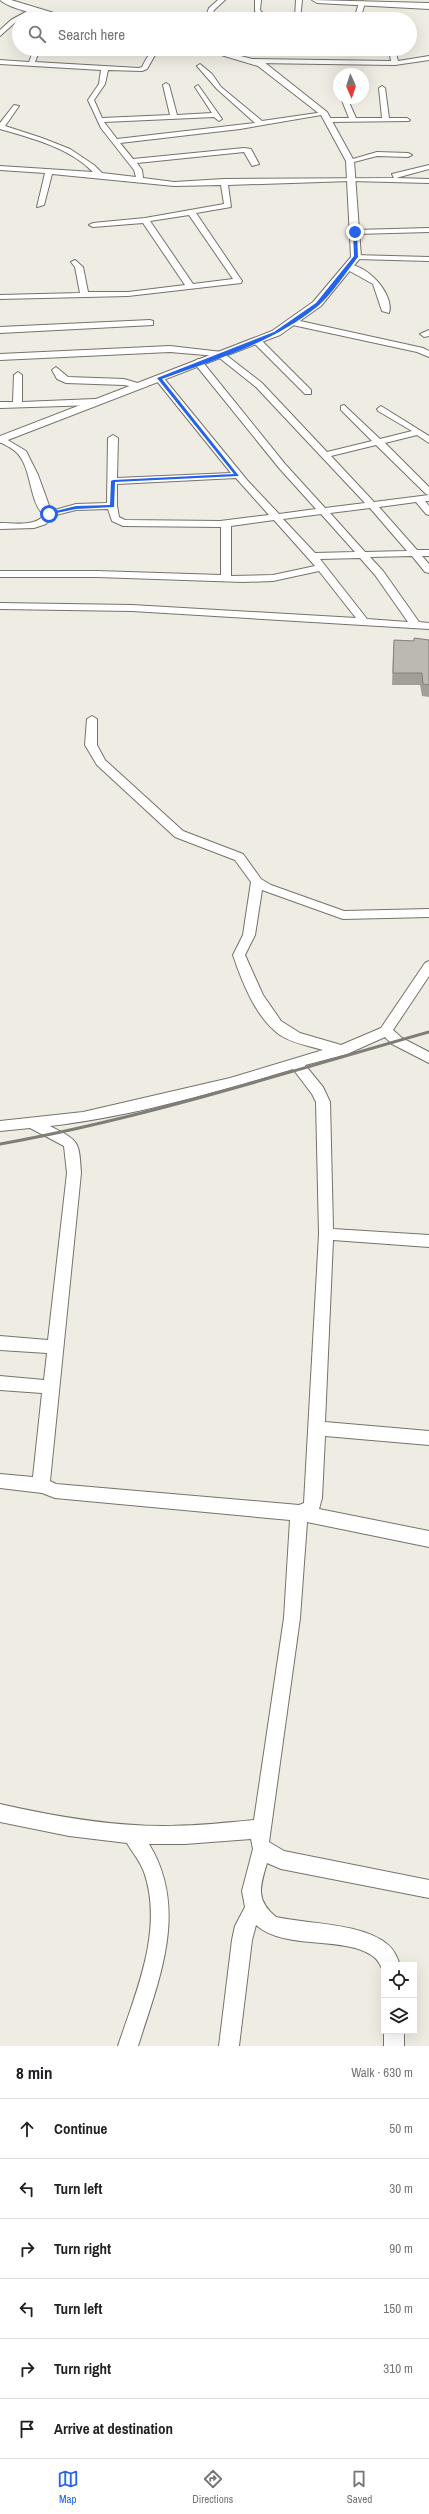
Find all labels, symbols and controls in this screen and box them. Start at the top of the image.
search box [12,12,417,56]
icon: search [26,23,48,45]
text: Search here [58,24,125,45]
north arrow [333,68,369,104]
route end [346,223,364,241]
route start [40,505,58,523]
map controls [381,1962,417,2034]
button: locate [381,1962,417,1998]
button: layers [381,1998,417,2034]
text: 8 min [16,2061,52,2084]
text: Walk · 630 m [351,2064,413,2081]
icon: ahead [16,2118,38,2140]
text: Continue [54,2118,107,2139]
text: 50 m [389,2120,413,2137]
icon: left [16,2178,38,2200]
text: Turn left [54,2178,102,2199]
text: 30 m [389,2180,413,2197]
icon: right [16,2238,38,2260]
text: Turn right [54,2238,111,2259]
text: 90 m [389,2240,413,2257]
icon: left [16,2298,38,2320]
text: Turn left [54,2298,102,2319]
text: 150 m [383,2300,413,2317]
icon: right [16,2358,38,2380]
text: Turn right [54,2358,111,2379]
text: 310 m [383,2360,413,2377]
icon: arrive [16,2418,38,2440]
text: Arrive at destination [54,2418,173,2439]
tab: Map [57,2468,79,2506]
tab: Directions [192,2468,233,2506]
tab: Saved [347,2468,372,2506]

